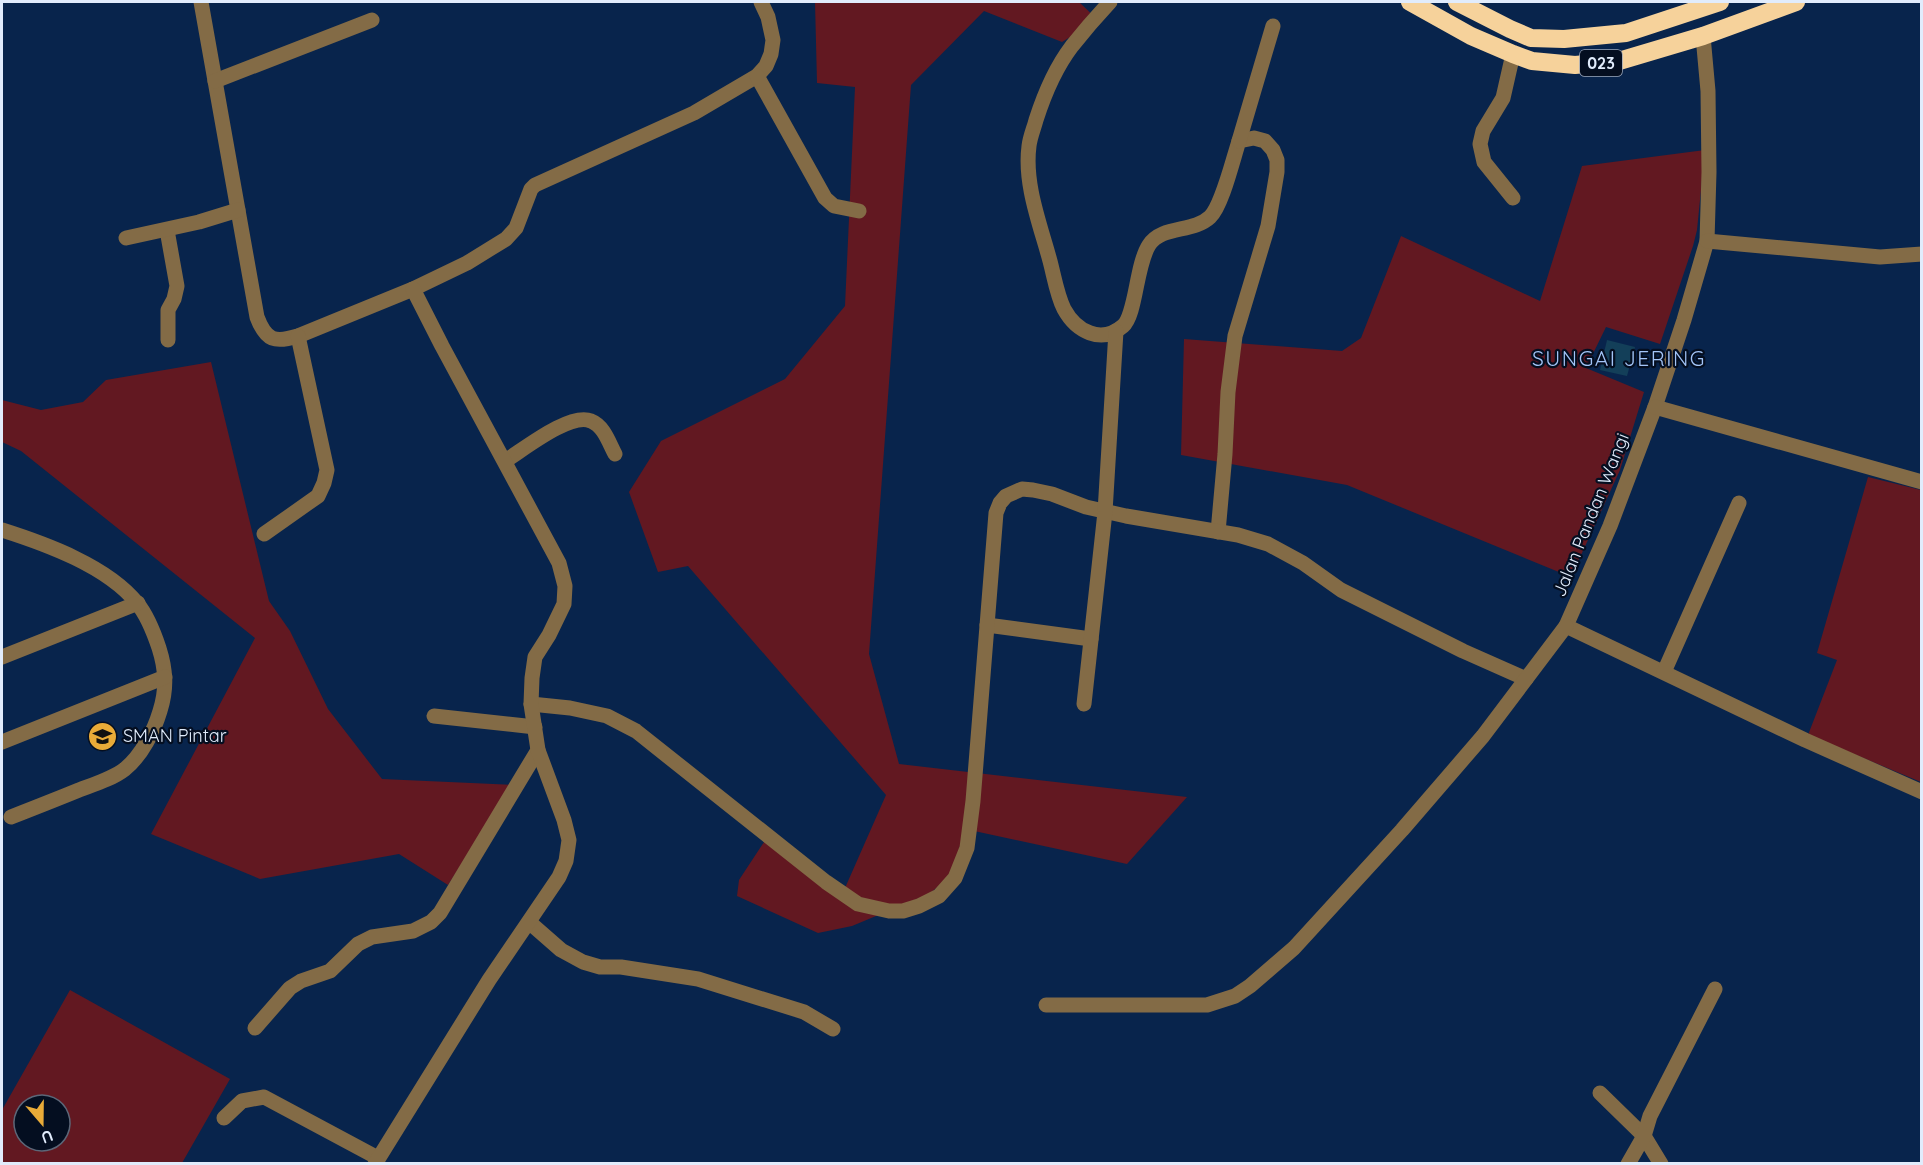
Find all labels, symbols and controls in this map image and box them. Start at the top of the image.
road number: 023 [1580,50,1622,76]
district label: SUNGAI JERING [1532,345,1706,371]
street label: Jalan Pandan Wangi [1547,430,1634,600]
school or university icon: SMAN Pintar [86,720,118,752]
place label: SMAN Pintar [123,724,227,747]
north arrow [12,1093,72,1153]
text: U [38,1126,56,1148]

